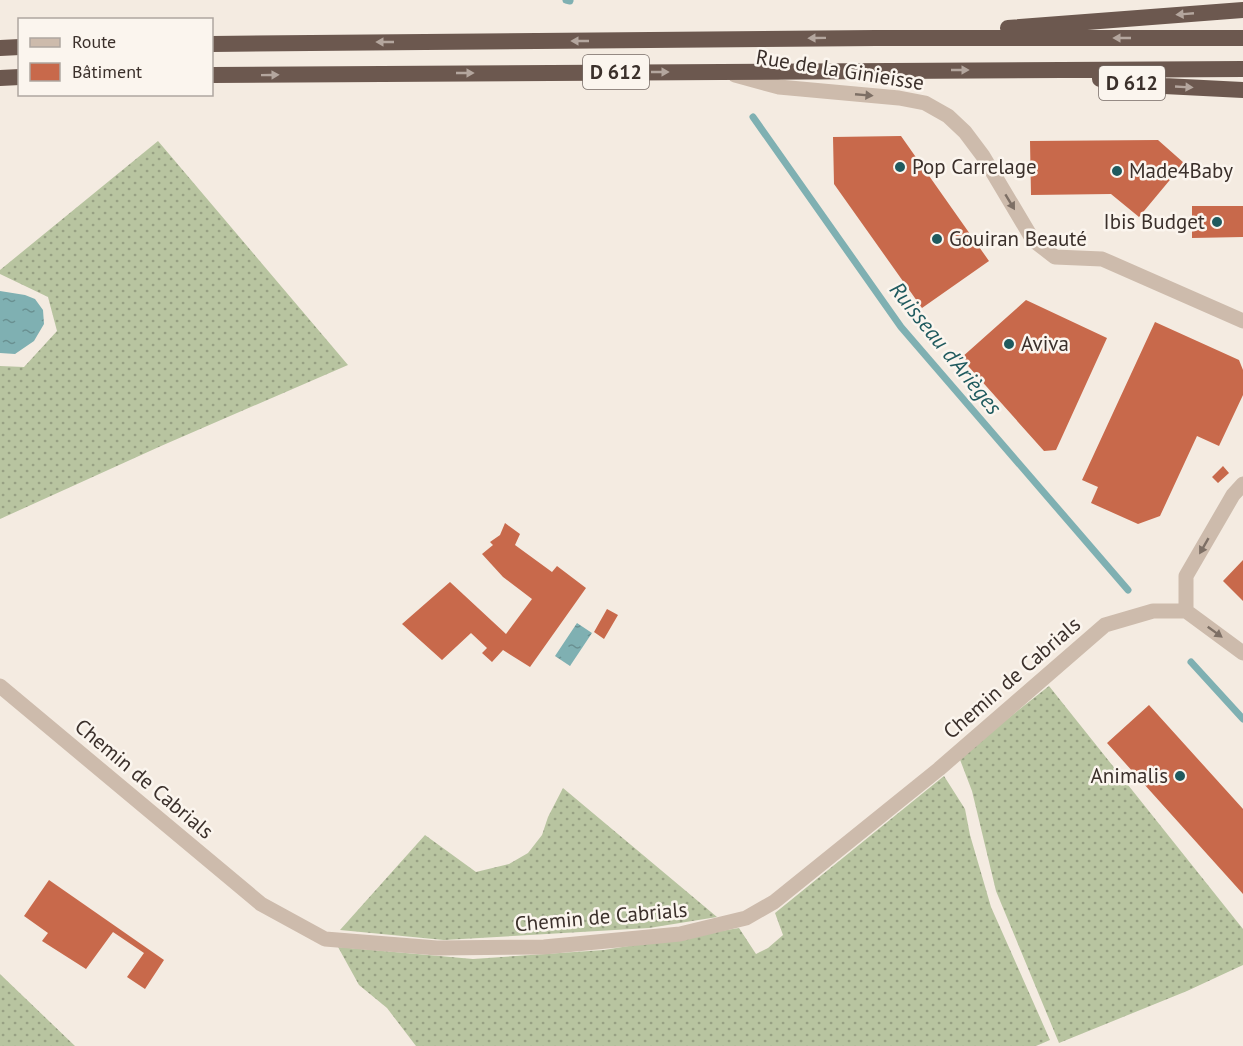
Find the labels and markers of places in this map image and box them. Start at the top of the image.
place label: Pop Carrelage [912,153,1037,180]
place label: Made4Baby [1129,157,1233,184]
marker: Pop Carrelage [893,160,907,174]
marker: Made4Baby [1110,164,1124,178]
place label: Ibis Budget [1104,208,1205,235]
marker: Ibis Budget [1210,215,1224,229]
place label: Gouiran Beauté [949,225,1087,252]
marker: Gouiran Beauté [930,232,944,246]
place label: Aviva [1021,330,1069,357]
marker: Aviva [1002,337,1016,351]
place label: Animalis [1091,762,1168,789]
marker: Animalis [1173,769,1187,783]

